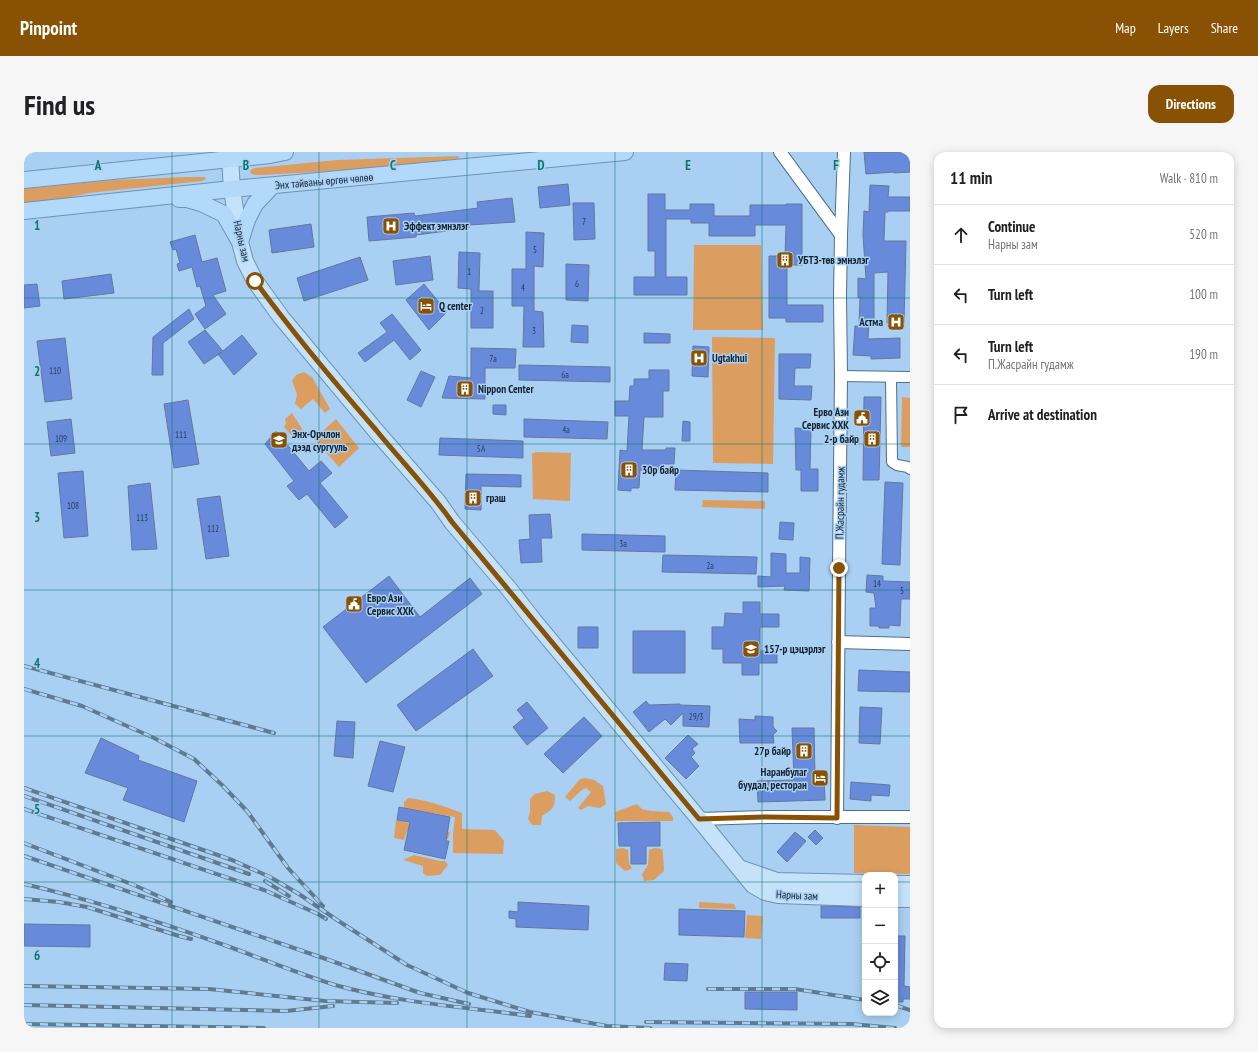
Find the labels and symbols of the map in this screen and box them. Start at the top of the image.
text: A [94,157,102,174]
text: B [243,157,249,174]
text: C [390,157,396,174]
text: D [538,157,545,174]
text: E [685,157,691,174]
text: F [833,157,839,174]
street label: Энх тайваны өргөн чөлөө [274,170,374,192]
hospital icon: Эффект эмнэлэг [381,216,401,236]
house number: 7 [582,216,586,227]
text: 1 [34,217,40,234]
street label: Нарны зам [230,219,254,263]
place label: Эффект эмнэлэг [404,219,469,233]
house number: 5 [533,244,537,255]
building icon: УБТЗ-төв эмнэлэг [775,250,795,270]
place label: УБТЗ-төв эмнэлэг [797,253,869,267]
house number: 1 [467,266,471,277]
route start [246,272,264,290]
house number: 6 [575,278,579,289]
house number: 4 [521,282,525,293]
hotel icon: Q center [416,296,436,316]
place label: Q center [439,299,472,313]
house number: 2 [480,305,484,316]
hospital icon: Астма [886,312,906,332]
place label: Астма [858,315,883,329]
house number: 3 [532,325,536,336]
hospital icon: Ugtakhui [689,348,709,368]
place label: Ugtakhui [712,351,748,365]
house number: 7а [489,353,497,364]
text: 2 [34,363,40,380]
house number: 110 [49,365,61,376]
house number: 6а [561,369,569,380]
building icon: Nippon Center [455,379,475,399]
place label: Nippon Center [478,382,534,396]
place label: Ерво Ази Сервис ХХК [802,405,849,432]
public building icon: Ерво Ази Сервис ХХК [852,408,872,428]
house number: 4а [562,424,570,435]
place label: Энх-Орчлон дээд сургууль [291,427,348,454]
house number: 111 [175,429,187,440]
building icon: 2-р байр [862,429,882,449]
school or university icon: Энх-Орчлон дээд сургууль [269,430,289,450]
place label: 2-р байр [824,432,859,446]
house number: 109 [55,433,67,444]
house number: 5А [477,443,486,454]
building icon: 30р байр [619,460,639,480]
place label: 30р байр [642,463,679,477]
street label: П.Жасрайн гудамж [832,467,848,539]
building icon: граш [463,488,483,508]
place label: граш [486,491,506,505]
house number: 108 [67,500,79,511]
text: 3 [34,509,40,526]
house number: 113 [136,512,148,523]
house number: 112 [207,523,219,534]
house number: 3а [619,538,627,549]
route end [830,559,848,577]
house number: 2a [706,560,714,571]
house number: 14 [873,578,881,589]
house number: 5 [900,585,904,596]
place label: Евро Ази Сервис ХХК [367,591,414,618]
public building icon: Евро Ази Сервис ХХК [344,594,364,614]
school or university icon: 157-р цэцэрлэг [741,639,761,659]
place label: 157-р цэцэрлэг [764,642,826,656]
text: 4 [34,655,41,672]
house number: 29/3 [689,711,703,722]
building icon: 27р байр [794,741,814,761]
place label: 27р байр [754,744,791,758]
place label: Наранбулаг буудал, ресторан [738,765,808,792]
hotel icon: Наранбулаг буудал, ресторан [810,768,830,788]
text: 5 [34,801,40,818]
street label: Нарны зам [776,887,819,903]
text: 6 [34,947,40,964]

